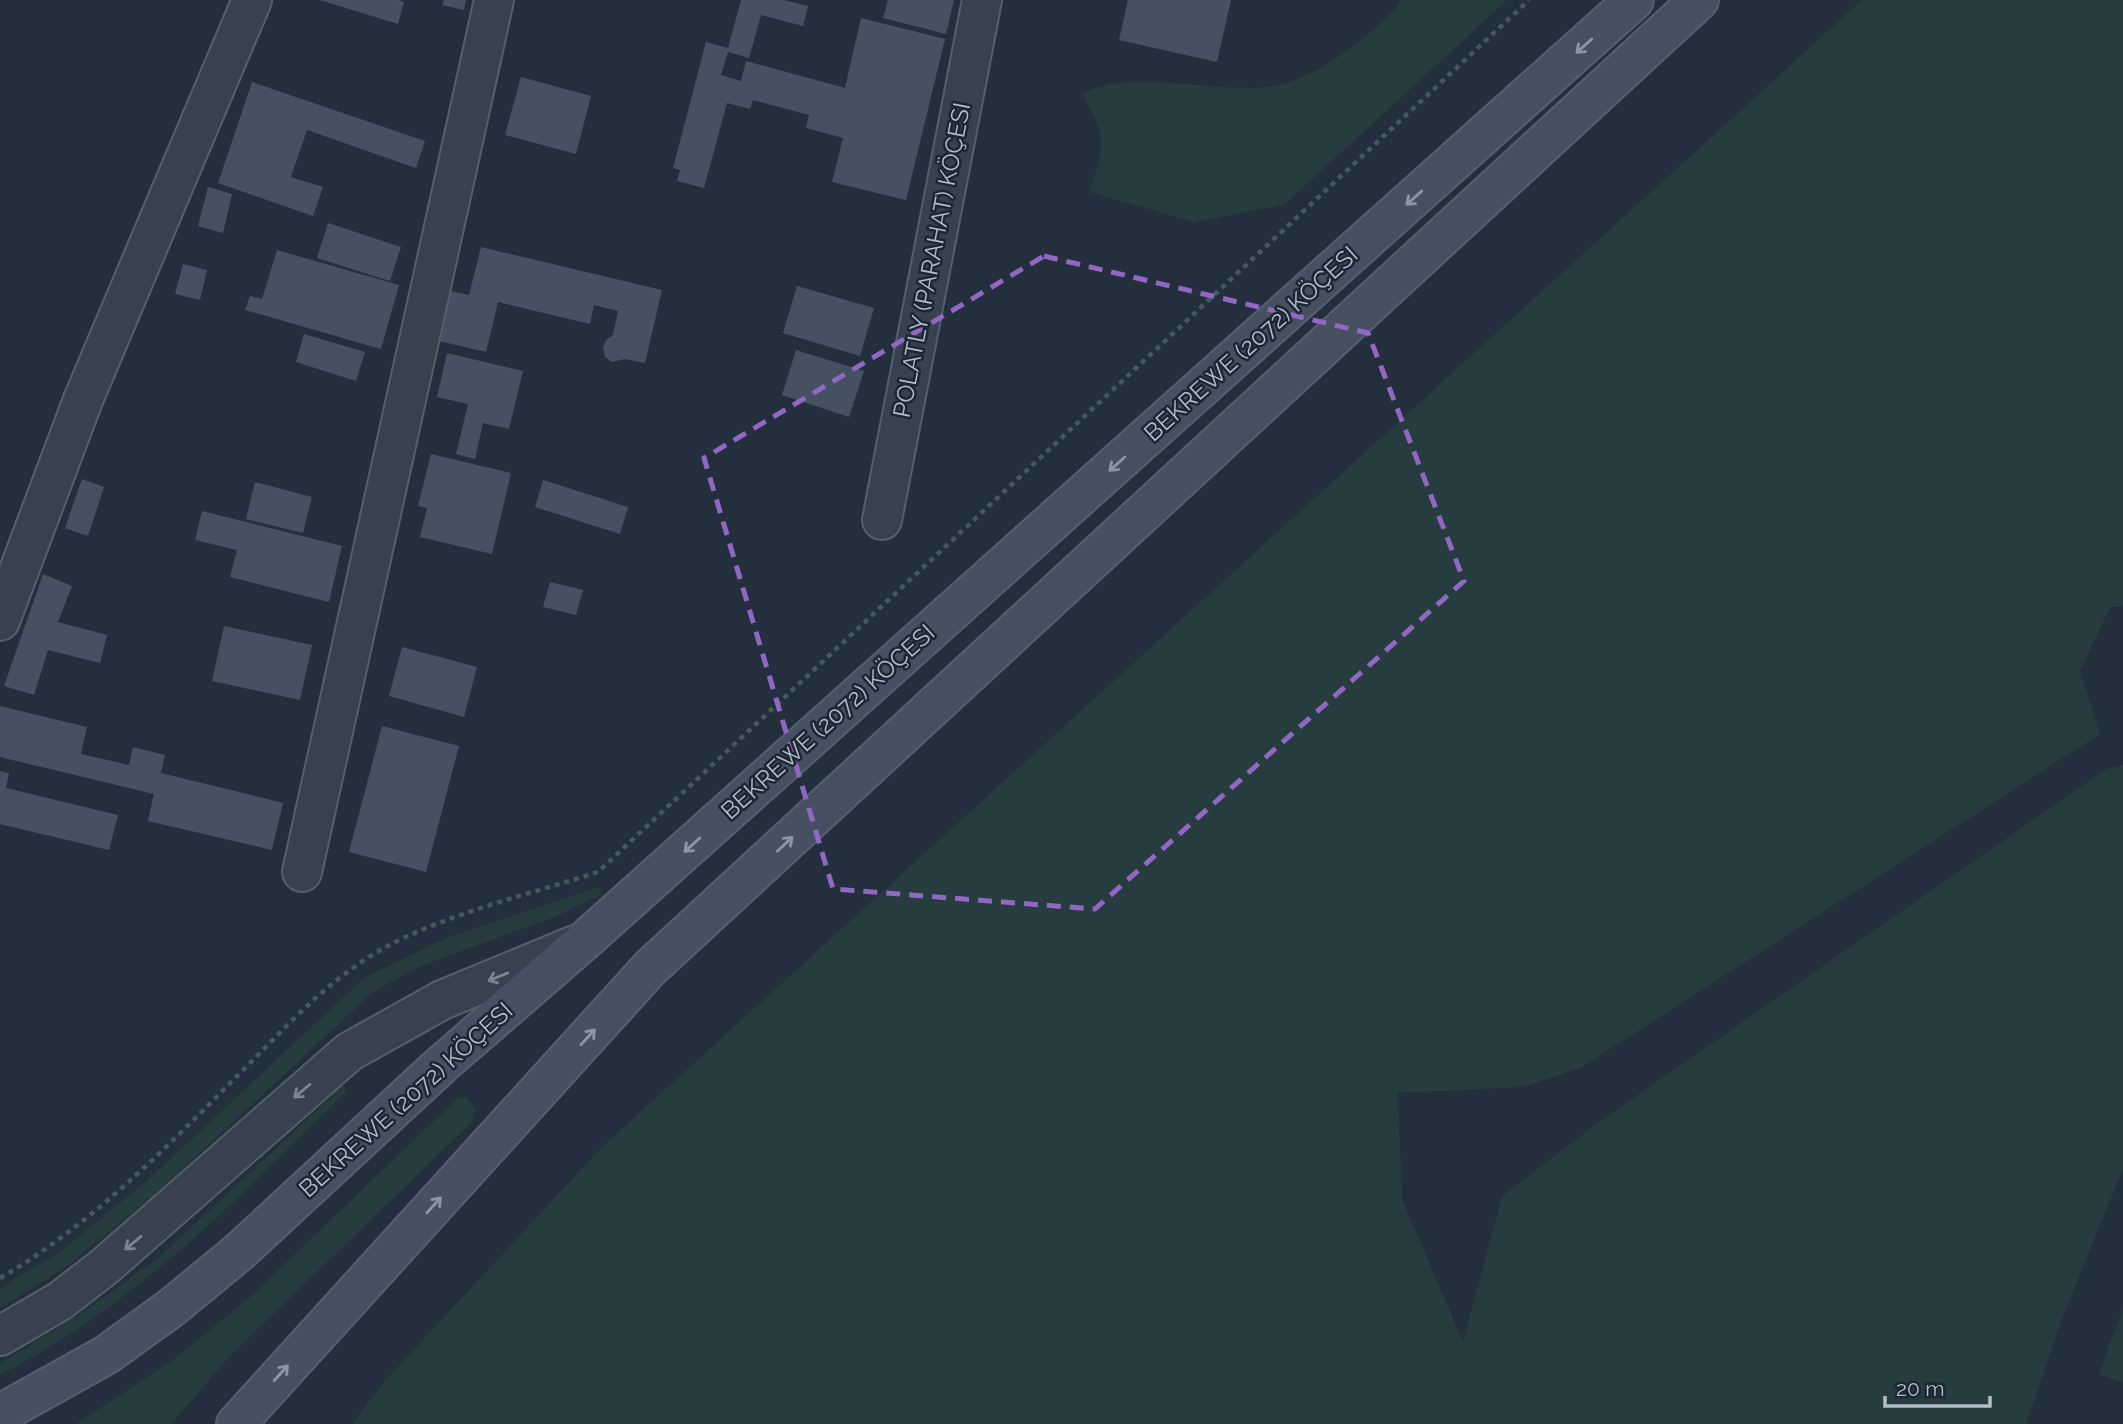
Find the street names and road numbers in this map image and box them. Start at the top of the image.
street label: POLATLY (PARAHAT) KÖÇESI [887,100,976,420]
street label: BEKREWE (2072) KÖÇESI [1138,240,1363,447]
street label: BEKREWE (2072) KÖÇESI [715,618,940,825]
street label: BEKREWE (2072) KÖÇESI [293,996,518,1203]

